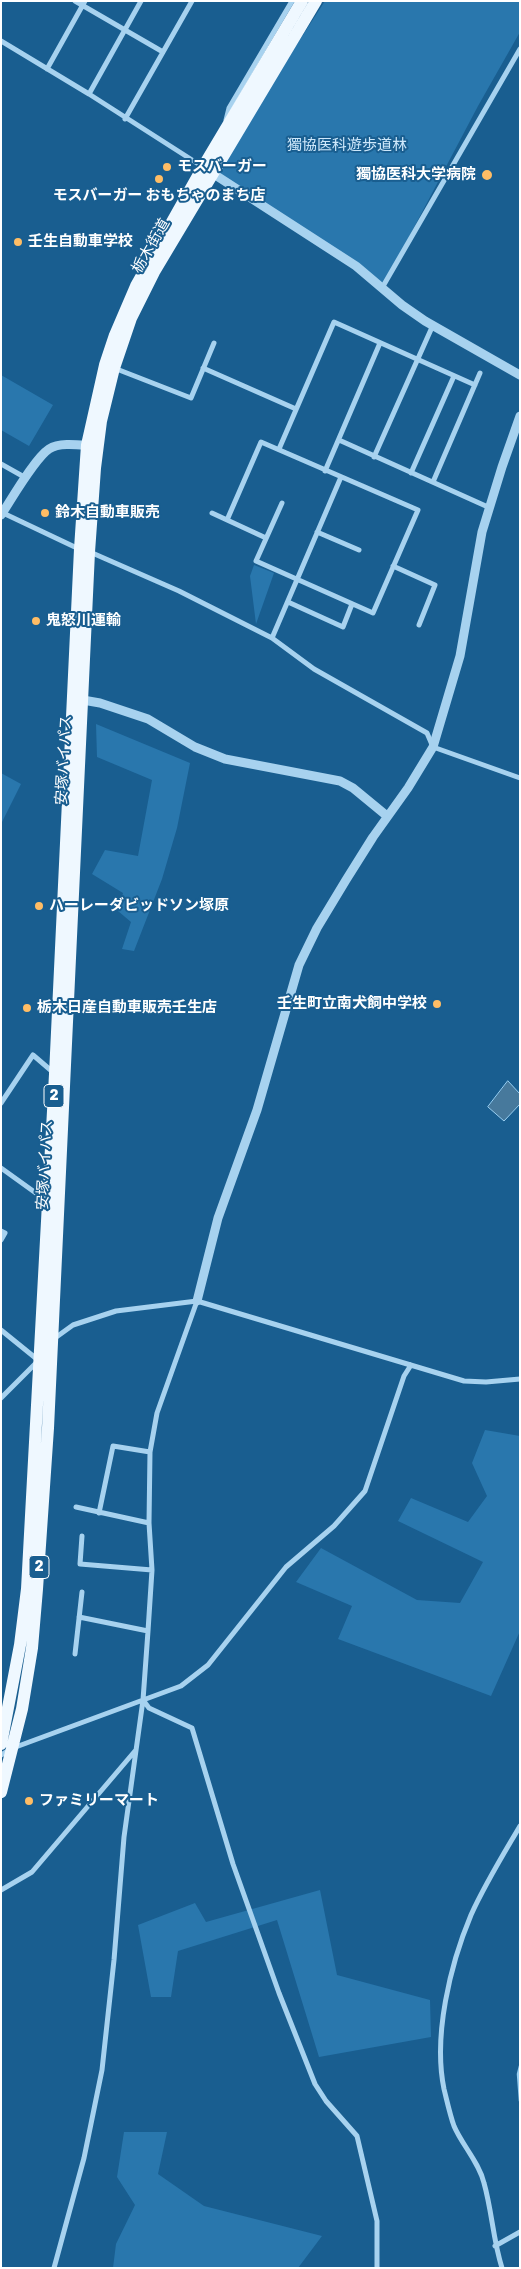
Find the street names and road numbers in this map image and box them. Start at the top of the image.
street label: 栃木街道 [128,216,174,276]
street label: 安塚バイパス [53,715,75,805]
road number: 2 [44,1084,64,1108]
street label: 安塚バイパス [34,1120,56,1210]
road number: 2 [29,1555,49,1578]

